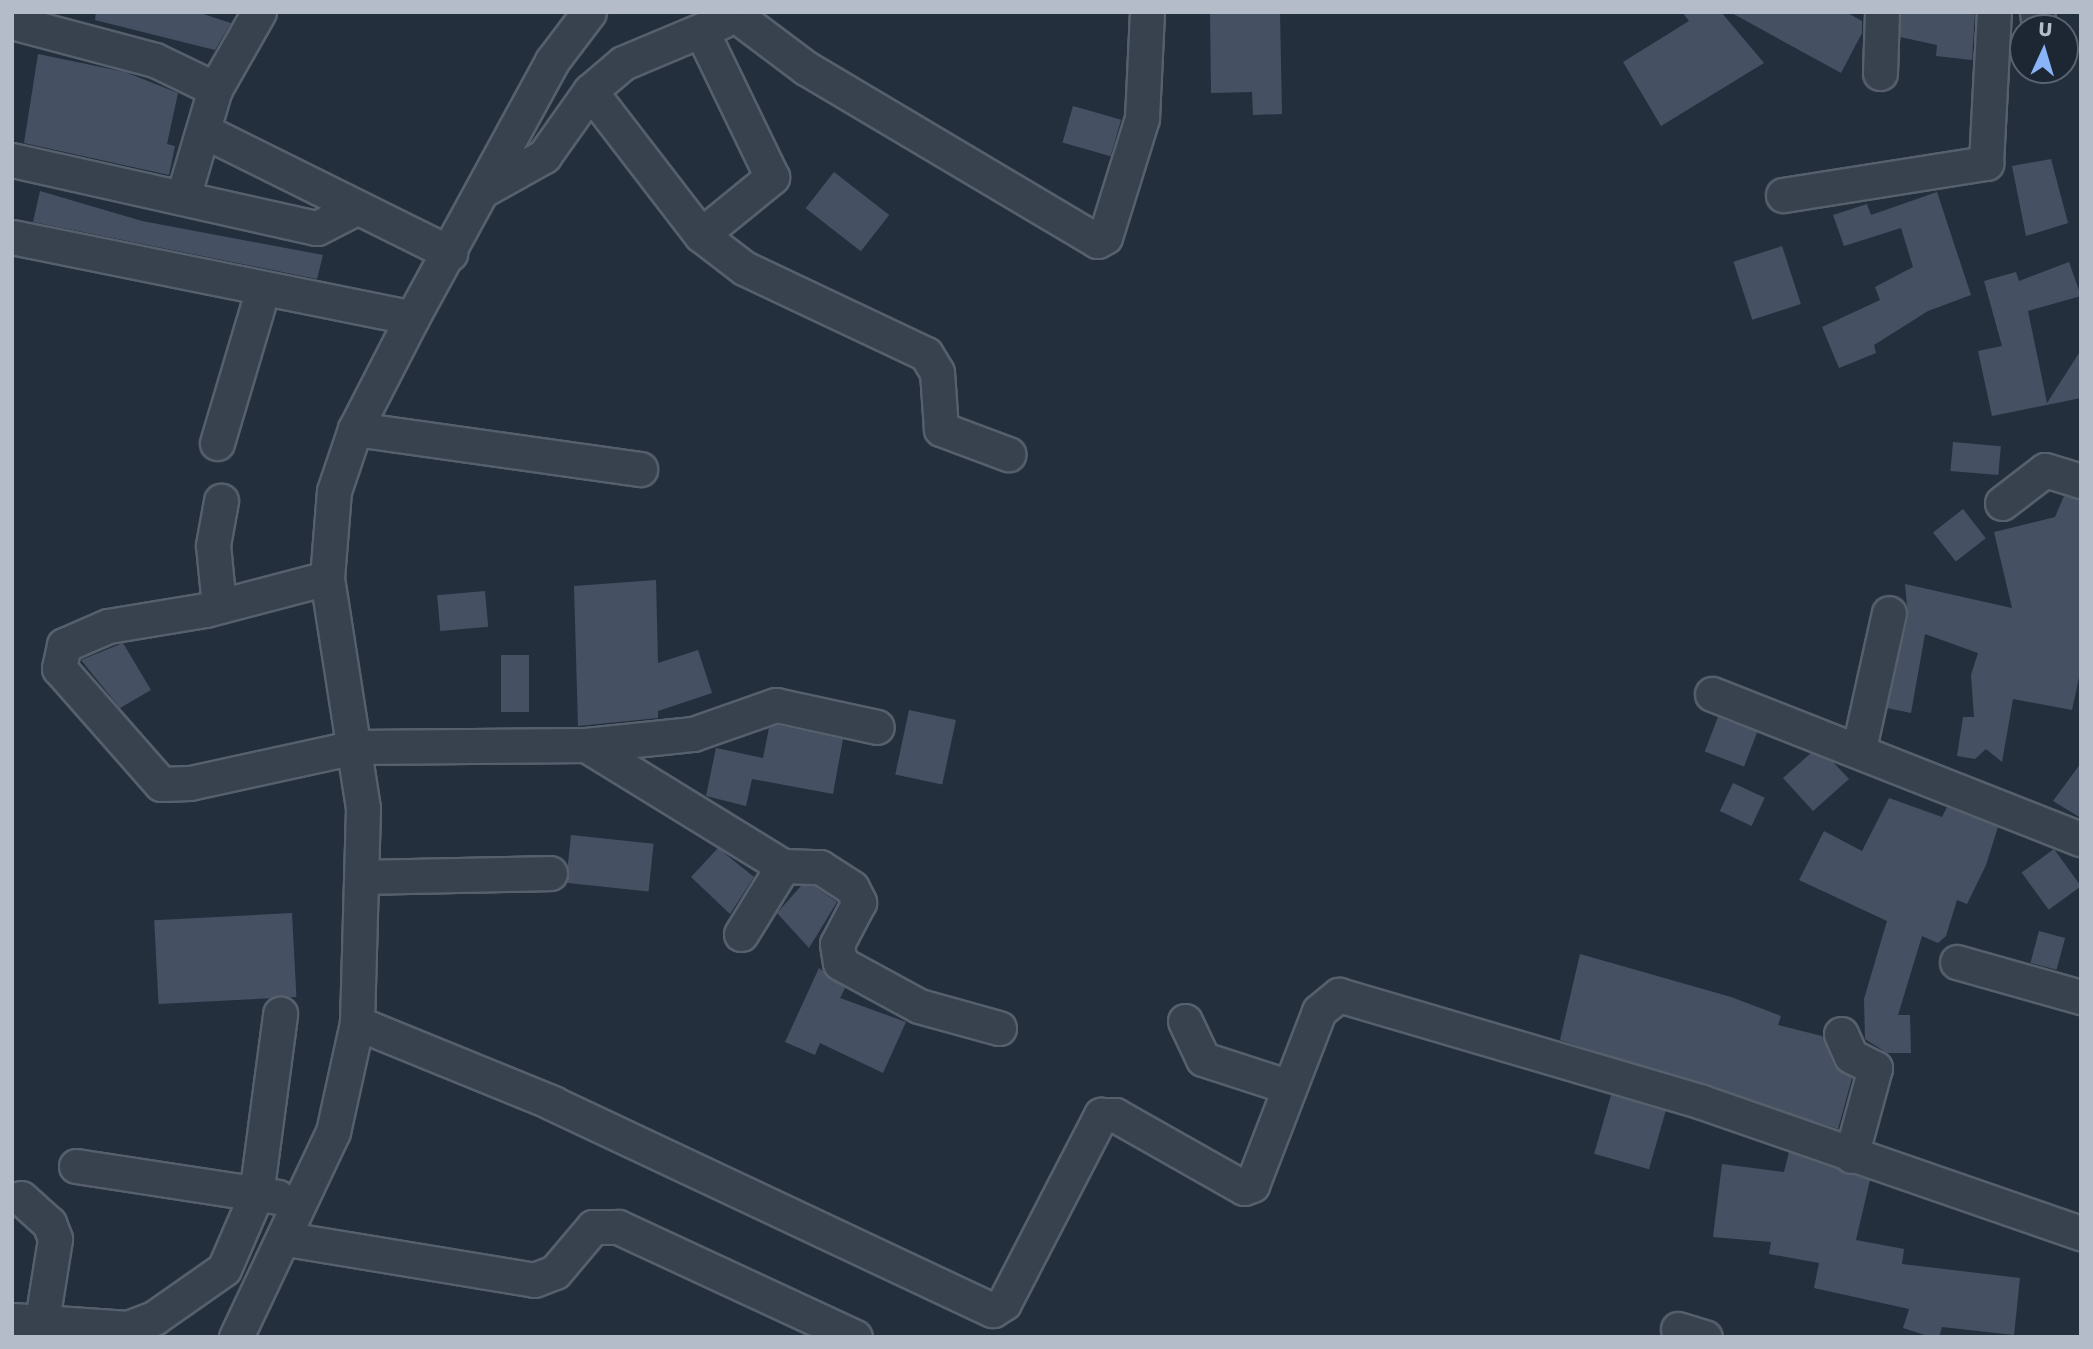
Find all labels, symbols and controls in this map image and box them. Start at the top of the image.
north arrow [2009,14,2079,84]
text: U [2038,18,2053,42]

